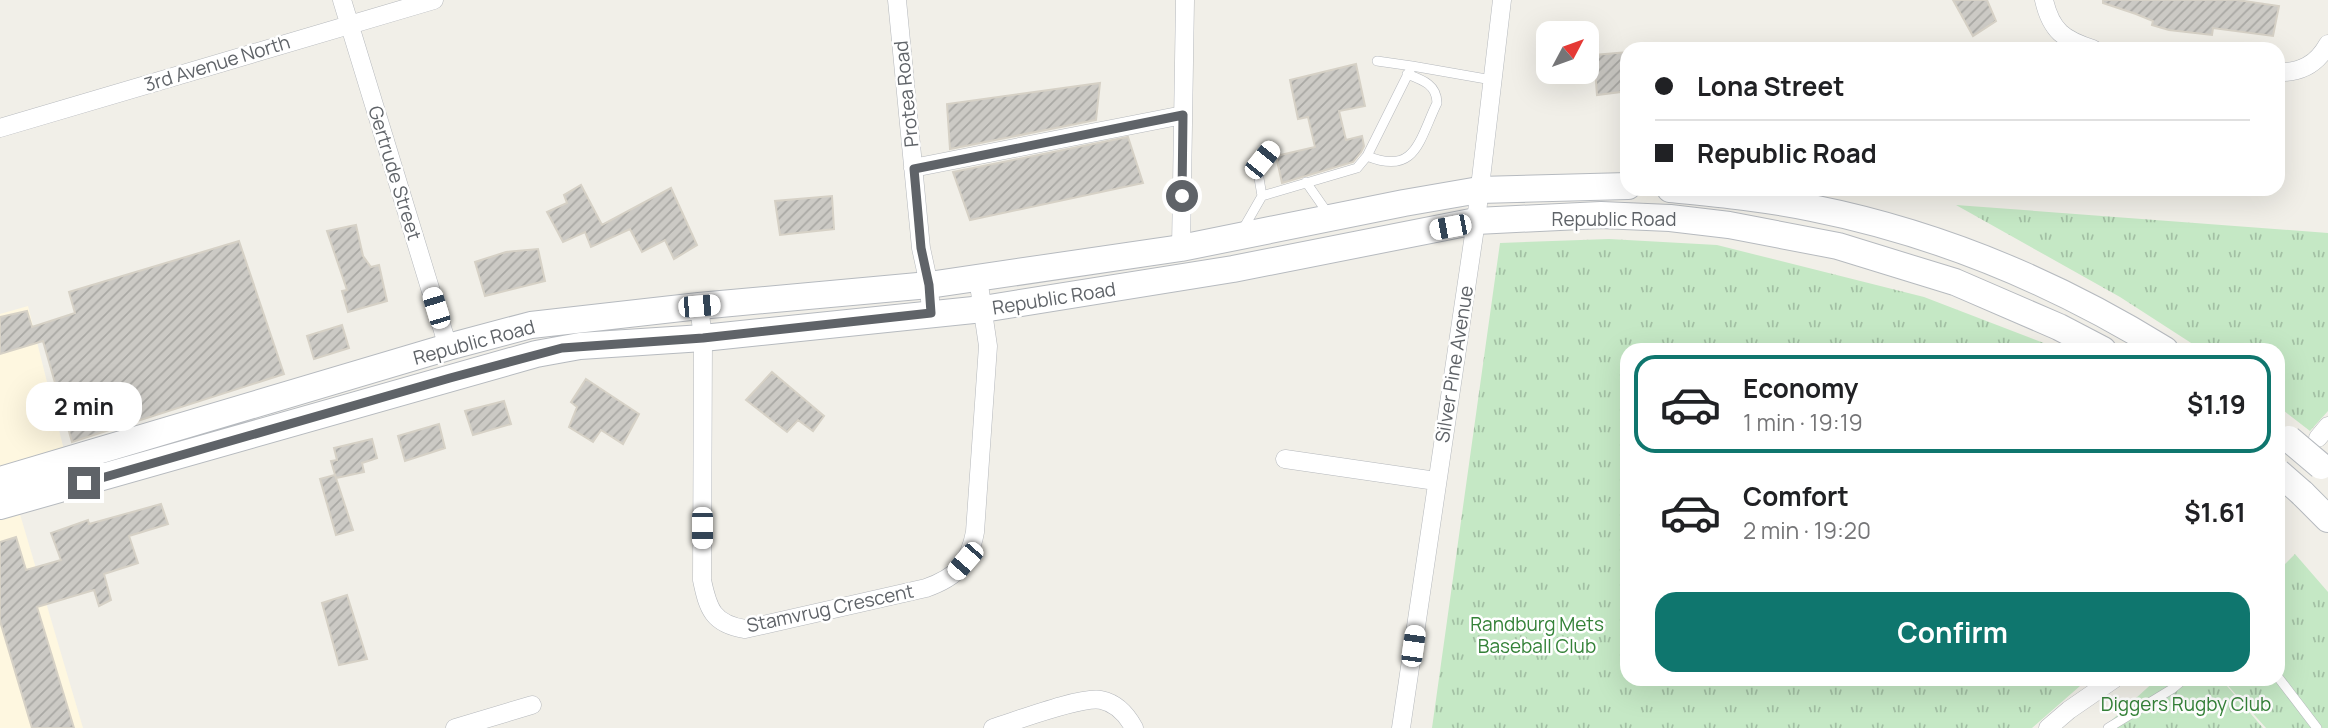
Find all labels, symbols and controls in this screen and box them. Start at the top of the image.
north arrow [1536,21,1600,84]
map controls [1536,21,1599,84]
street label: 3rd Avenue North [141,28,293,98]
street label: Protea Road [887,39,925,149]
text: Lona Street [1697,68,1844,104]
street label: Gertrude Street [362,103,428,243]
text: Republic Road [1697,135,1877,171]
car [1241,137,1284,183]
route start [1166,180,1198,212]
street label: Republic Road [1552,206,1676,232]
car [1428,213,1473,241]
street label: Republic Road [990,275,1118,321]
street label: Silver Pine Avenue [1429,284,1479,444]
car [420,285,453,331]
car [678,294,721,318]
street label: Republic Road [410,313,538,371]
text: Economy [1743,370,1858,406]
icon: car [1659,373,1722,436]
callout: 2 min [26,382,142,430]
text: $1.19 [2187,386,2246,422]
text: 2 min [54,390,114,422]
text: 1 min · 19:19 [1743,406,1863,438]
route end [68,467,100,499]
text: Comfort [1743,478,1849,514]
icon: car [1659,481,1722,544]
text: $1.61 [2184,494,2246,530]
car [692,507,713,549]
text: 2 min · 19:20 [1743,514,1871,546]
car [944,538,987,584]
street label: Stamvrug Crescent [744,578,916,638]
button: Confirm [1655,592,2250,672]
park label: Randburg Mets Baseball Club [1470,611,1604,659]
car [1400,624,1427,668]
park label: Diggers Rugby Club [2101,691,2271,717]

